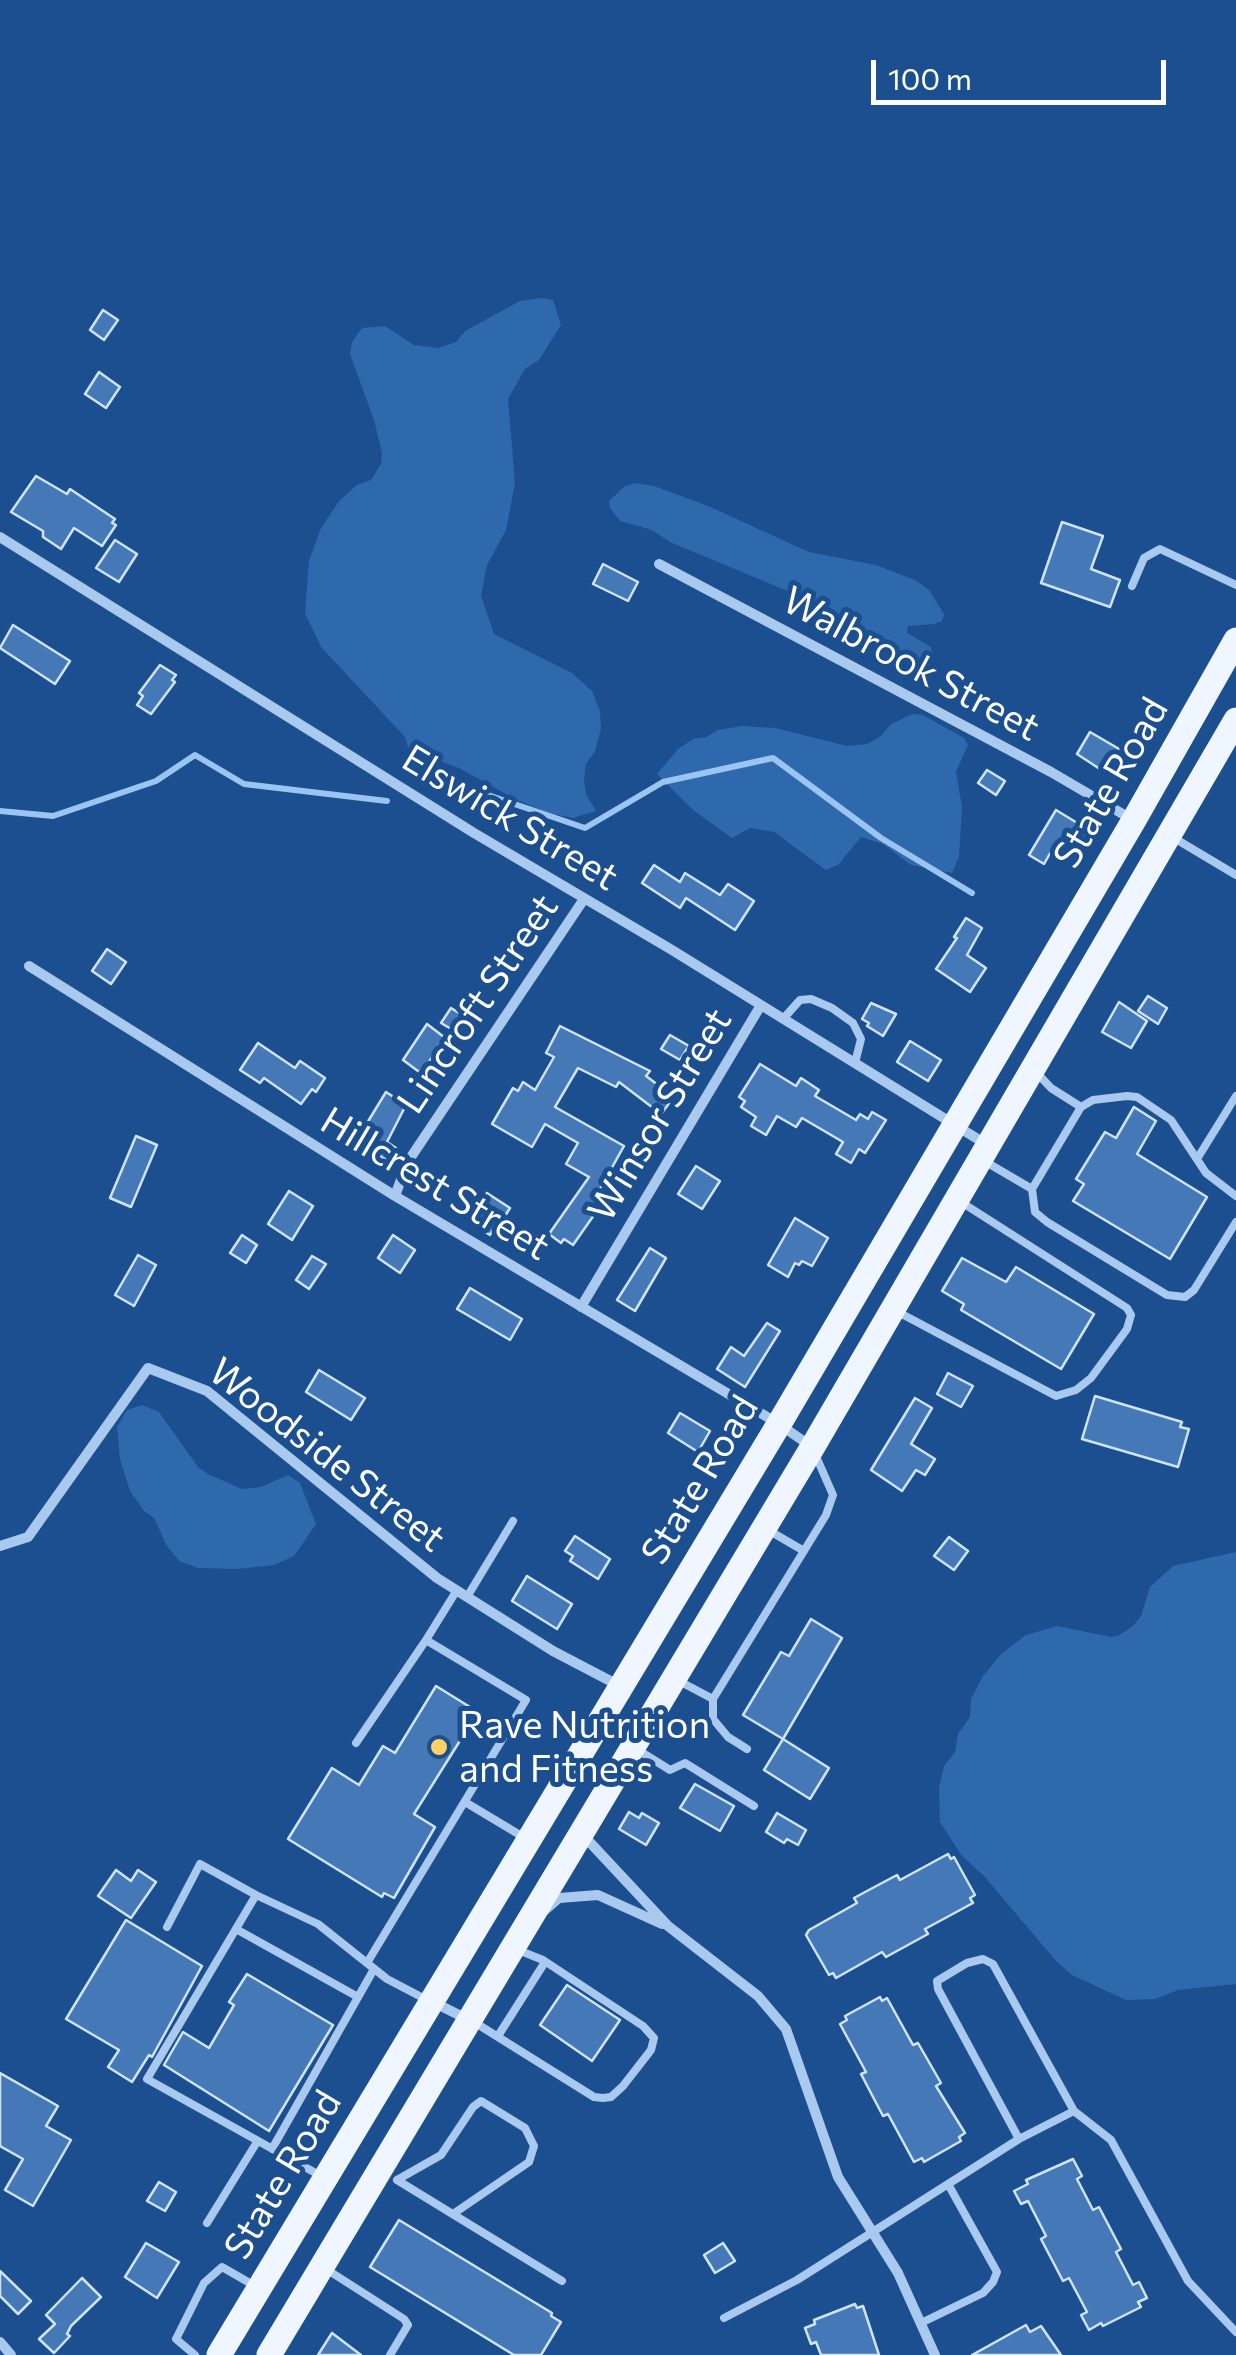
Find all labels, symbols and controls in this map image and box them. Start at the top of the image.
scale bar [876,40,1171,102]
text: 100 m [888,59,972,96]
street label: Walbrook Street [775,577,1047,751]
street label: State Road [1044,690,1178,876]
street label: Elswick Street [394,736,626,900]
street label: Lincroft Street [388,886,568,1122]
street label: Winsor Street [579,1000,741,1230]
street label: Hillcrest Street [313,1098,557,1270]
street label: Woodside Street [200,1349,454,1561]
street label: State Road [632,1387,768,1573]
place label: Rave Nutrition and Fitness [459,1702,710,1792]
marker: Rave Nutrition and Fitness [428,1736,450,1758]
street label: State Road [215,2082,351,2268]

